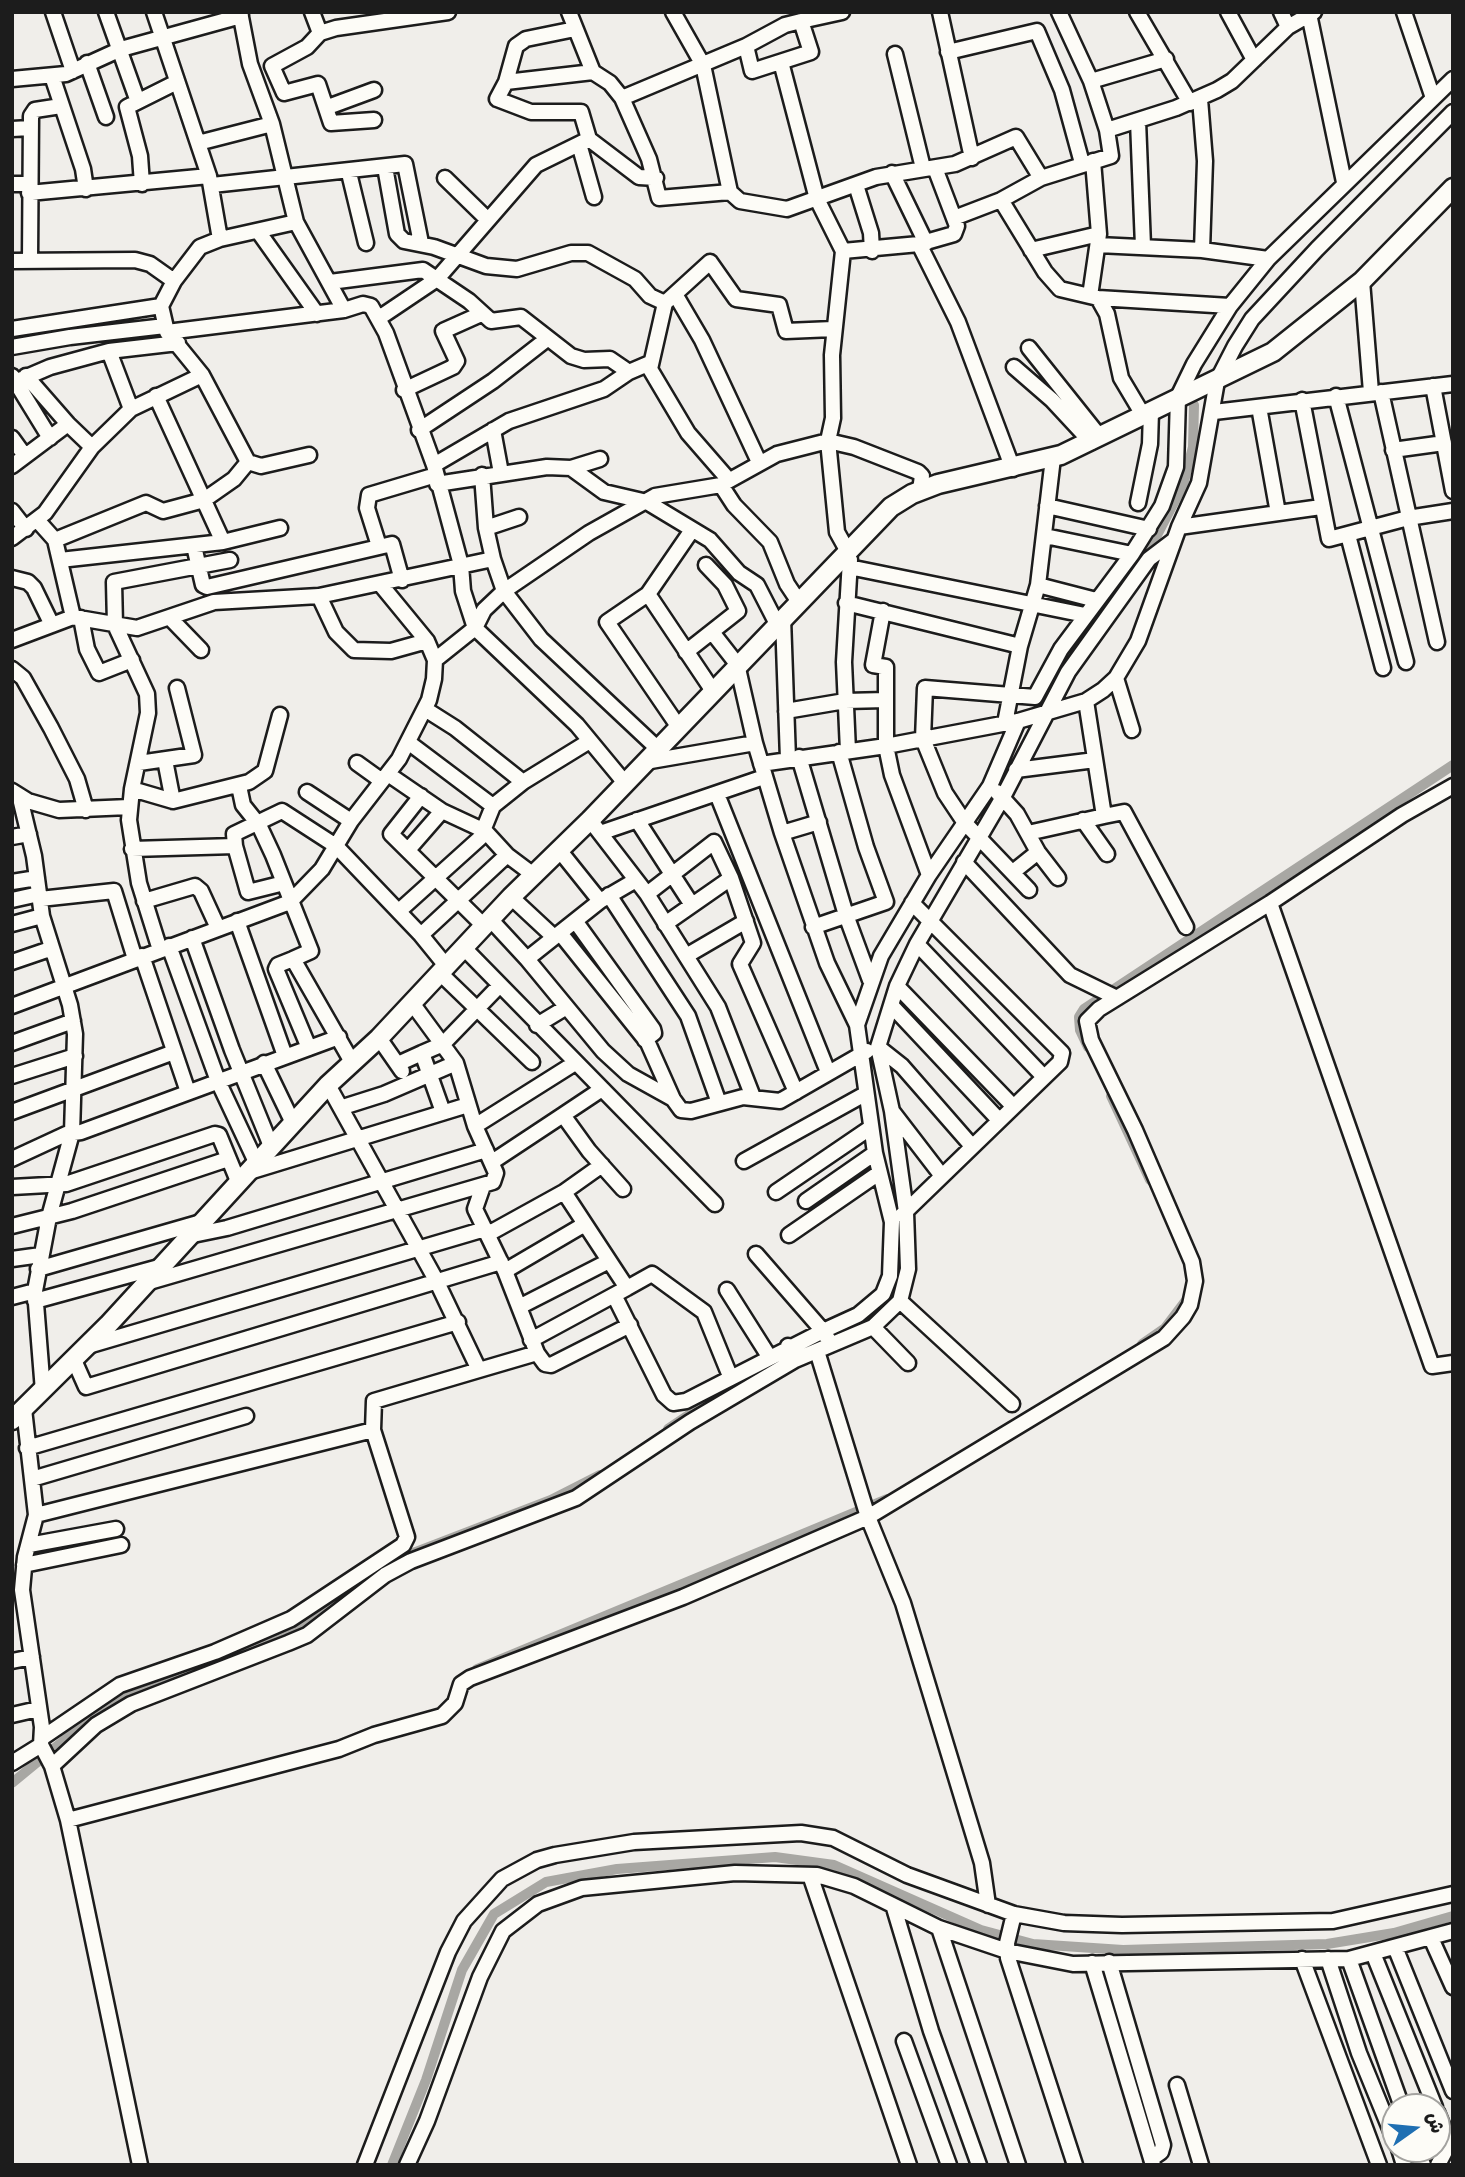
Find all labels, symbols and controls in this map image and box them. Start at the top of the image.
north arrow [1381,2093,1451,2163]
text: ش [1420,2110,1450,2136]

